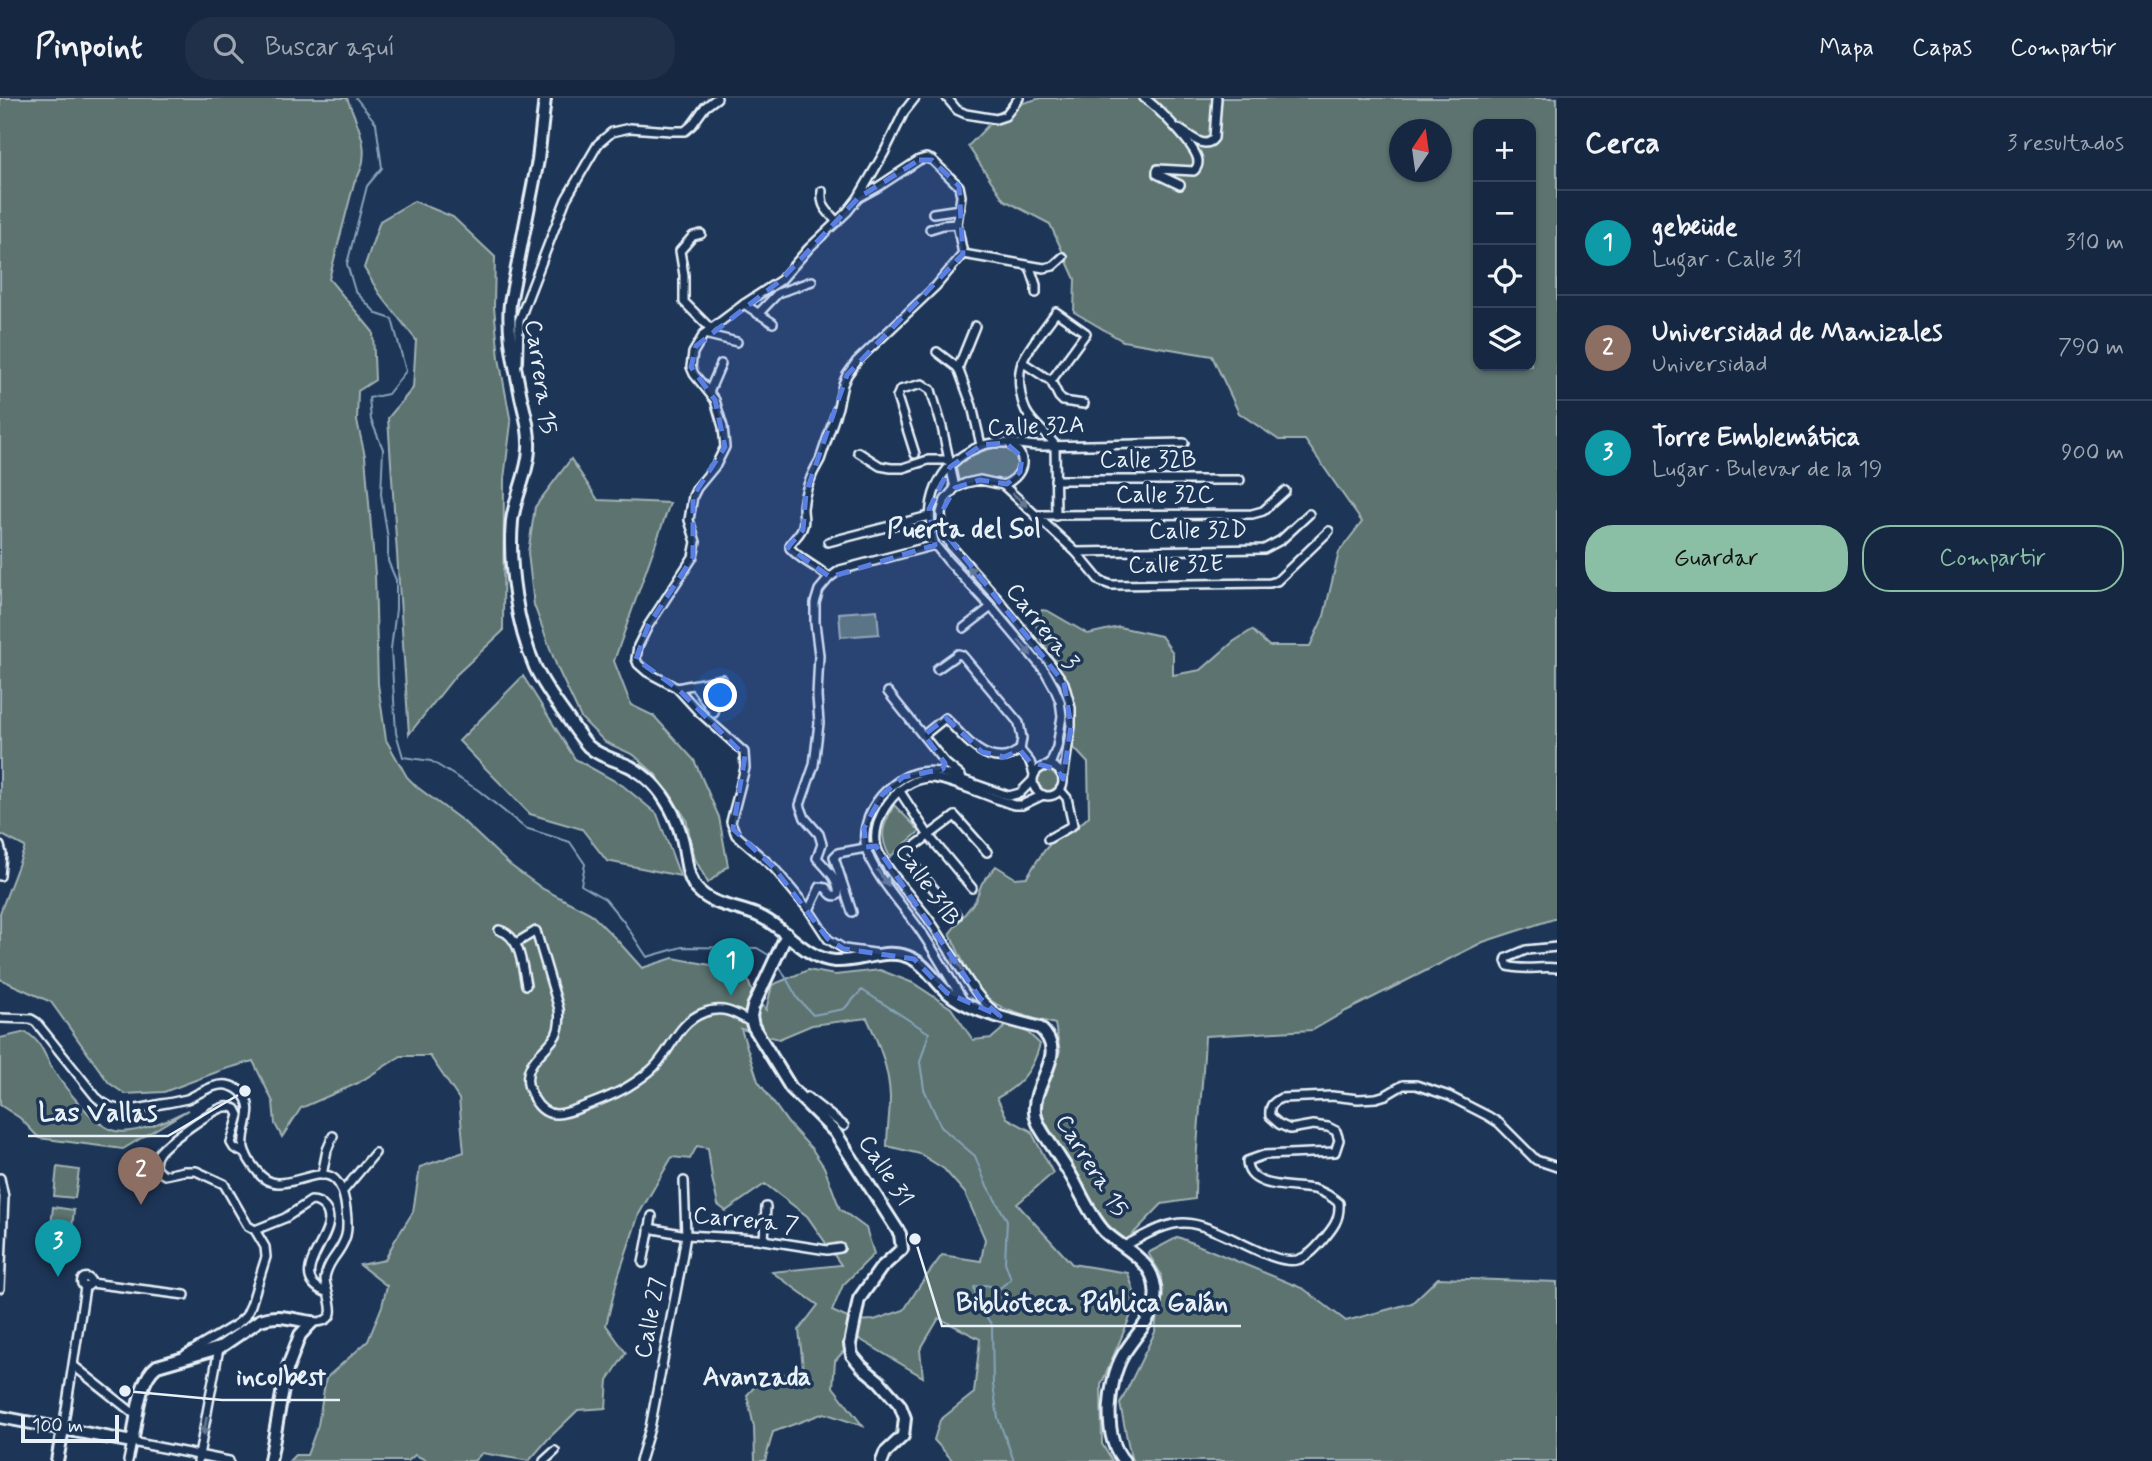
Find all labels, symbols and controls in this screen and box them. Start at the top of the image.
search box [185,17,675,80]
text: Pinpoint [35,26,143,70]
icon: search [209,29,247,67]
text: Buscar aquí [265,31,395,65]
text: Mapa [1819,33,1874,64]
text: Capas [1912,33,1972,64]
text: Compartir [2010,33,2117,64]
north arrow [1389,119,1452,182]
map controls [1473,119,1536,371]
button: + [1473,119,1536,182]
text: Cerca [1585,124,1660,163]
text: 3 resultados [2007,129,2124,159]
button: − [1473,182,1536,245]
text: gebeüde [1652,211,1738,245]
text: 1 [1603,228,1613,258]
text: 310 m [2065,228,2124,258]
button: locate [1473,245,1536,308]
text: Lugar · Calle 31 [1652,245,1802,275]
button: layers [1473,308,1536,371]
text: Universidad de Manizales [1652,316,1943,350]
street label: Carrera 15 [517,318,563,436]
text: 2 [1602,333,1614,363]
text: 790 m [2058,333,2124,363]
text: Universidad [1652,350,1767,380]
street label: Calle 32A [987,410,1085,444]
text: Torre Emblemática [1652,421,1860,455]
text: 3 [1603,438,1613,468]
text: 900 m [2061,438,2124,468]
street label: Calle 32B [1100,445,1196,476]
text: Lugar · Bulevar de la 19 [1652,455,1882,485]
street label: Calle 32C [1116,480,1214,511]
one-way arrow [1011,492,1029,508]
district label: Puerta del Sol [887,513,1041,547]
street label: Calle 32D [1149,515,1247,547]
button: Guardar [1585,525,1848,592]
button: Compartir [1862,525,2124,592]
street label: Calle 32E [1128,549,1224,581]
one-way arrow [966,564,982,582]
street label: Carrera 3 [998,577,1086,677]
one-way arrow [1017,639,1032,656]
your location [703,678,737,712]
street label: Calle 31B [887,837,967,933]
one-way arrow [875,869,889,887]
pin: 1 [708,938,754,996]
one-way arrow [951,953,964,973]
callout: Las Vallas [28,1089,168,1136]
text: Las Vallas [38,1097,158,1131]
street label: Carrera 15 [1047,1109,1135,1223]
street label: Calle 31 [850,1129,920,1213]
pin: 2 [118,1147,164,1205]
street label: Carrera 7 [692,1200,800,1242]
pin: 3 [35,1219,81,1277]
street label: Calle 27 [628,1275,674,1361]
callout: Biblioteca Pública Galán [942,1279,1241,1326]
text: Biblioteca Pública Galán [956,1287,1228,1321]
callout: incolbest [222,1353,340,1400]
text: incolbest [236,1361,327,1395]
district label: Avanzada [703,1361,811,1395]
scale bar [21,1412,119,1444]
text: 100 m [32,1414,83,1439]
one-way arrow [199,1415,210,1437]

